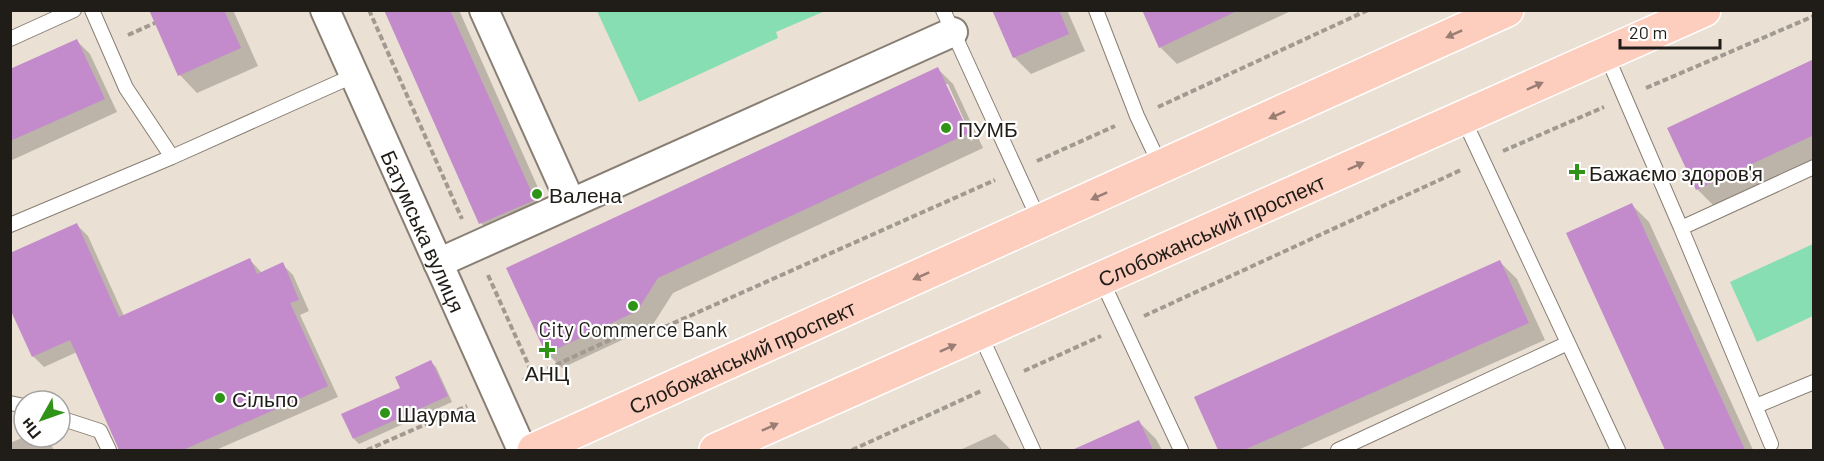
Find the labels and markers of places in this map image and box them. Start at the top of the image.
place label: ПУМБ [958,116,1018,141]
marker: ПУМБ [939,121,953,135]
place label: Бажаємо здоров'я [1589,160,1763,185]
marker: Бажаємо здоров'я [1570,165,1584,179]
place label: Валена [549,182,622,207]
marker: Валена [530,187,544,201]
marker: City Commerce Bank [626,299,640,313]
place label: City Commerce Bank [539,316,727,341]
marker: АНЦ [540,343,554,357]
place label: АНЦ [525,360,570,385]
place label: Сільпо [232,386,298,411]
marker: Сільпо [213,391,227,405]
place label: Шаурма [397,401,476,426]
marker: Шаурма [378,406,392,420]

